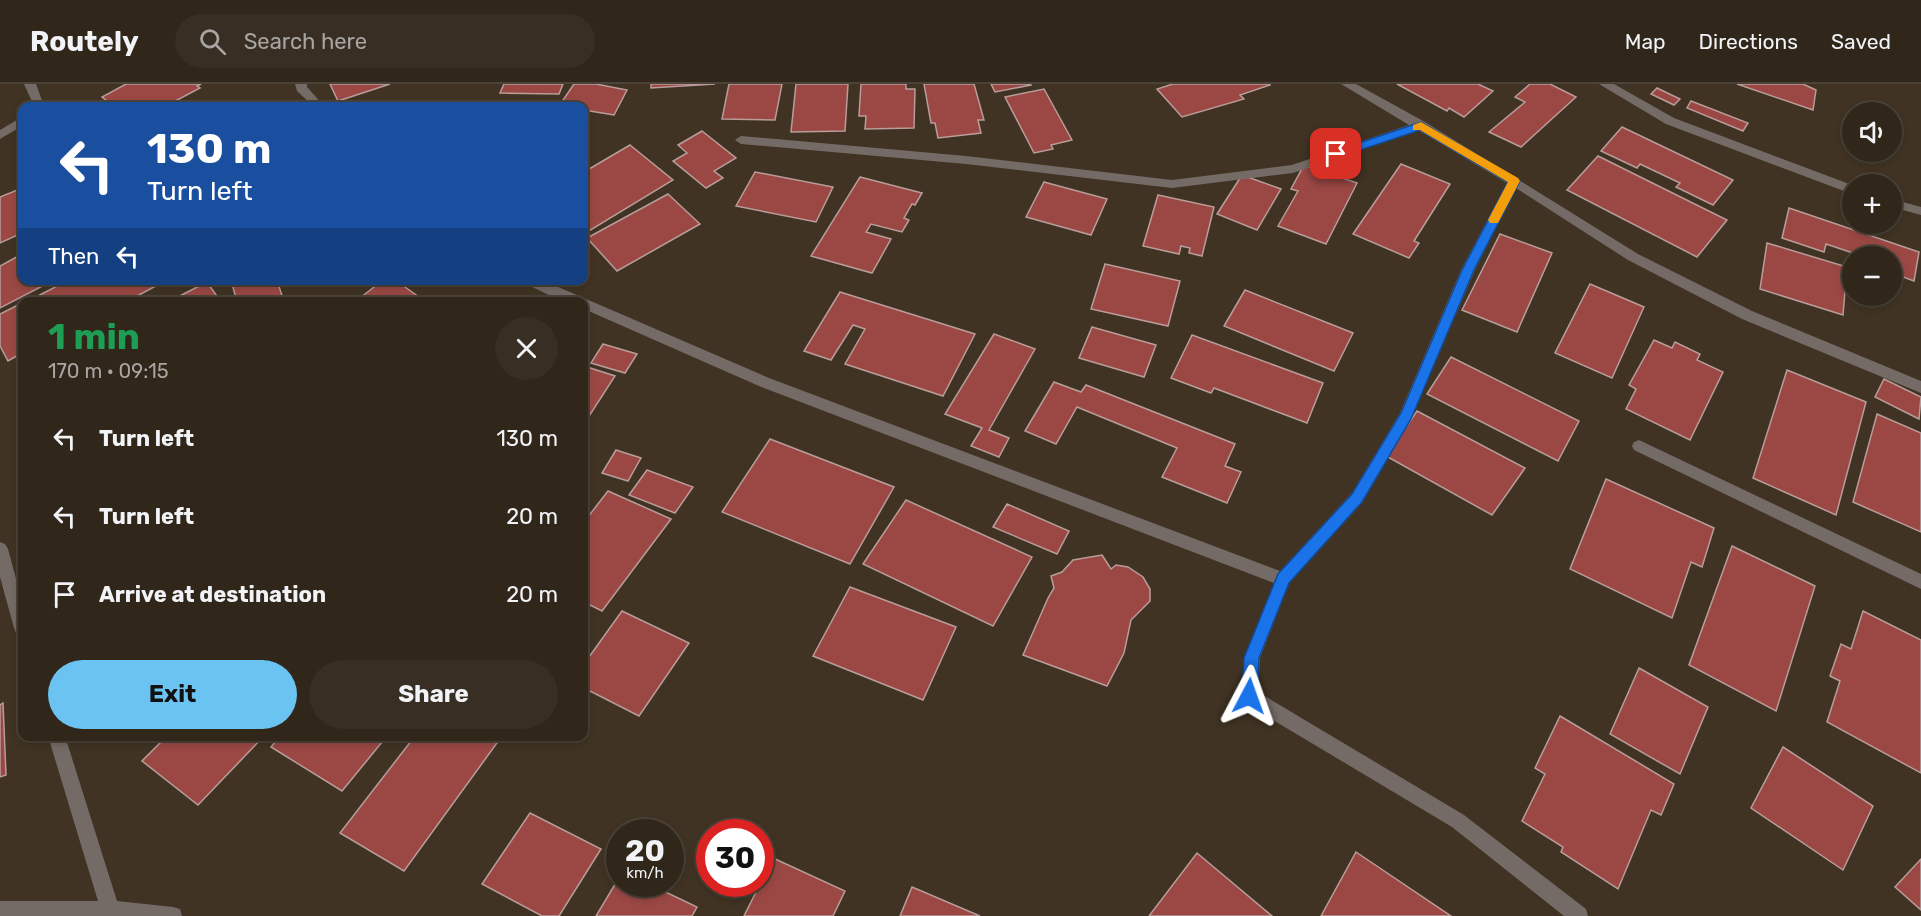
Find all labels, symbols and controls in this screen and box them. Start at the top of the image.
search box [175,14,595,68]
text: Routely [30,25,139,58]
icon: search [196,25,229,58]
text: Search here [244,28,367,55]
text: Map [1625,29,1666,54]
text: Directions [1699,29,1798,54]
text: Saved [1831,29,1891,54]
map controls [1842,102,1902,306]
button: sound [1842,102,1902,162]
text: 130 m [147,124,272,174]
icon: left [48,126,126,204]
pin [1310,128,1361,179]
icon: arrive [1319,137,1352,170]
button: + [1842,174,1902,234]
text: Turn left [147,175,252,207]
icon: left [111,240,144,273]
text: Then [48,243,99,270]
button: − [1842,246,1902,306]
text: 1 min [48,315,140,358]
button: close [495,317,558,380]
text: 170 m · 09:15 [48,359,169,383]
icon: left [48,422,81,455]
text: Turn left [99,425,194,452]
text: 130 m [496,425,558,452]
icon: left [48,500,81,533]
text: Turn left [99,503,194,530]
text: 20 m [506,503,558,530]
icon: arrive [48,578,81,611]
text: Arrive at destination [99,581,326,608]
text: 20 m [506,581,558,608]
button: Exit [48,660,297,729]
button: Share [309,660,558,729]
position arrow [1217,664,1281,728]
speed limit sign: 30 [696,819,774,897]
text: 20 [625,833,665,869]
text: km/h [626,864,664,882]

